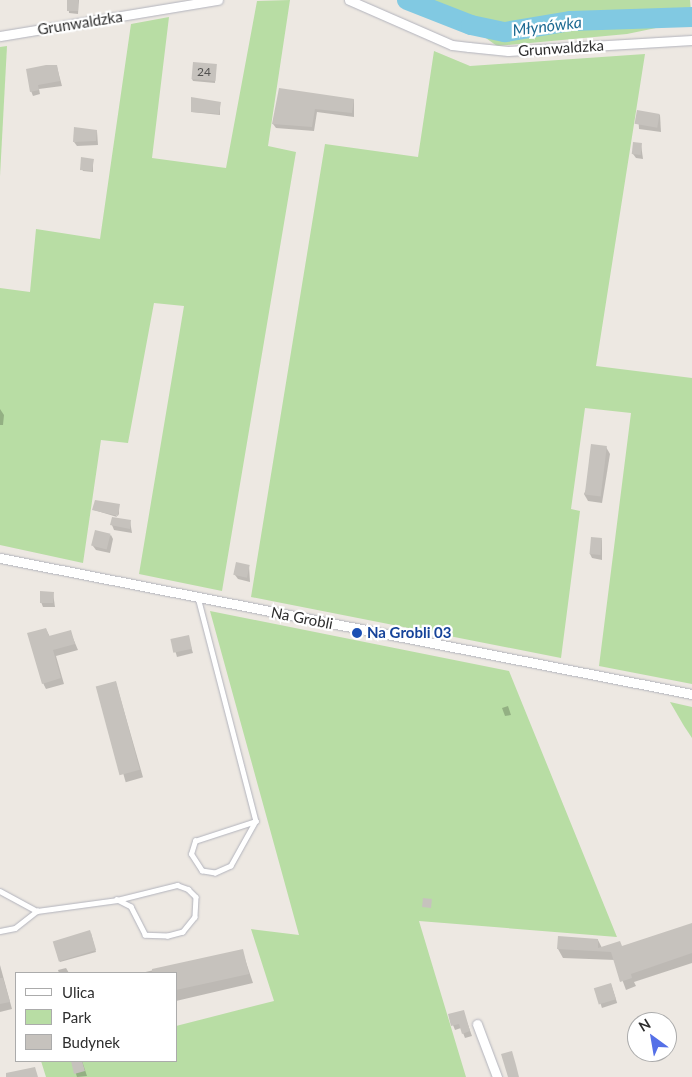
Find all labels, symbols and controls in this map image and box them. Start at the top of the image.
street label: Grunwaldzka [36,7,124,39]
water label: Młynówka [511,12,583,40]
street label: Grunwaldzka [518,36,604,60]
house number: 24 [197,65,211,79]
street label: Na Grobli [270,603,334,633]
place label: Na Grobli 03 [367,624,451,642]
marker: Na Grobli 03 [351,627,363,639]
legend [15,972,178,1062]
text: Ulica [62,983,95,1001]
text: Park [62,1008,91,1026]
north arrow [627,1012,677,1062]
text: N [635,1015,653,1035]
text: Budynek [62,1033,120,1051]

